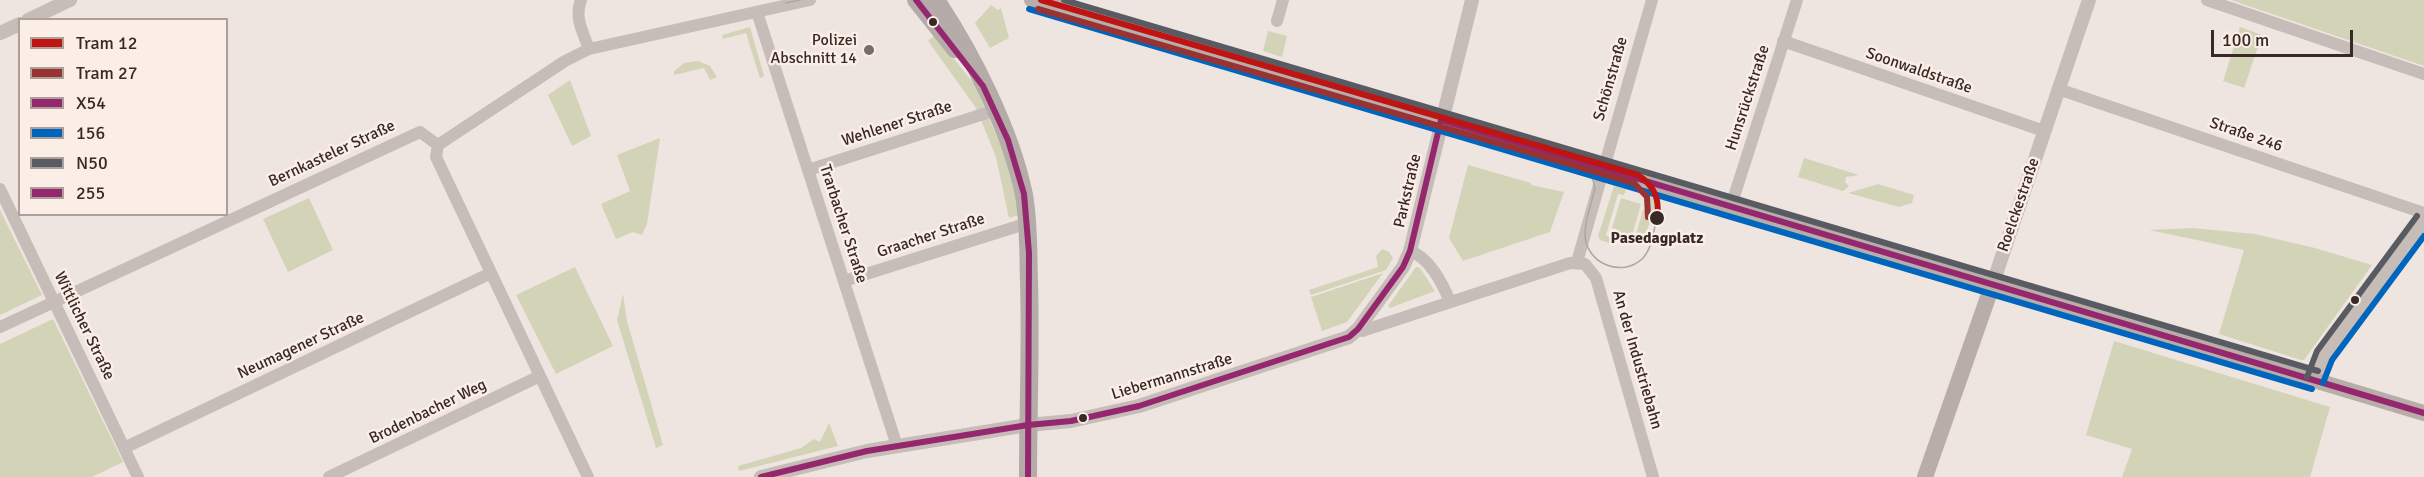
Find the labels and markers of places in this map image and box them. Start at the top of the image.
unlabelled marker [927,16,939,28]
place label: Polizei Abschnitt 14 [771,31,857,69]
marker: Polizei Abschnitt 14 [862,43,876,57]
marker: Pasedagplatz [1648,209,1666,227]
place label: Pasedagplatz [1611,229,1703,249]
unlabelled marker [2349,294,2361,306]
unlabelled marker [1077,412,1089,424]

